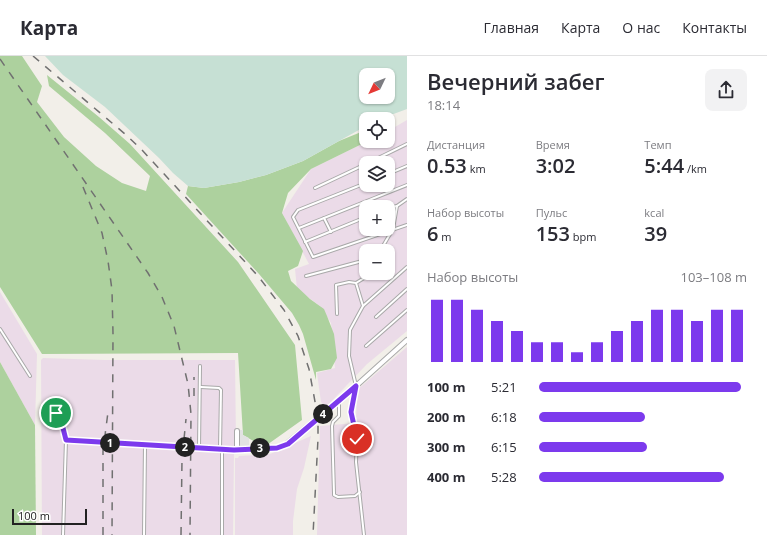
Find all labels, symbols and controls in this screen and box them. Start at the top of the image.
text: Карта [20,15,78,41]
text: Главная [484,18,539,37]
text: Карта [561,18,600,37]
text: О нас [622,18,660,37]
text: Контакты [682,18,747,37]
text: Вечерний забег [427,66,605,96]
north arrow [359,68,395,104]
map controls [359,68,395,280]
button: share [705,69,747,111]
text: 18:14 [427,96,460,114]
button: locate [359,112,395,148]
text: Дистанция [427,137,485,152]
text: Время [536,137,570,152]
text: Темп [644,137,671,152]
text: 0.53 [427,152,467,179]
text: 3:02 [536,152,575,179]
text: 5:44 [644,152,684,179]
button: layers [359,156,395,192]
text: km [467,161,486,176]
text: /km [684,161,707,176]
button: + [359,200,395,236]
text: Набор высоты [427,205,504,220]
text: Пульс [536,205,567,220]
text: kcal [644,205,664,220]
text: 6 [427,220,438,247]
text: 153 [536,220,570,247]
text: 39 [644,220,667,247]
text: m [438,229,451,244]
text: bpm [570,229,596,244]
button: − [359,244,395,280]
text: Набор высоты [427,268,518,286]
text: 103–108 m [680,268,747,286]
text: 100 m [427,378,465,396]
text: 5:21 [491,378,517,396]
pin [39,396,73,430]
icon: arrive [45,402,67,424]
pin: 4 [313,404,333,424]
text: 4 [320,406,326,421]
text: 200 m [427,408,465,426]
text: 6:18 [491,408,517,426]
pin [340,422,374,456]
icon: check [346,428,368,450]
pin: 1 [100,433,120,453]
text: 1 [107,435,113,450]
pin: 2 [175,437,195,457]
pin: 3 [250,438,270,458]
text: 300 m [427,438,465,456]
text: 6:15 [491,438,517,456]
text: 2 [182,439,188,454]
text: 3 [257,440,263,455]
text: 400 m [427,468,465,486]
text: 5:28 [491,468,517,486]
scale bar [12,507,87,526]
text: 100 m [18,508,50,523]

